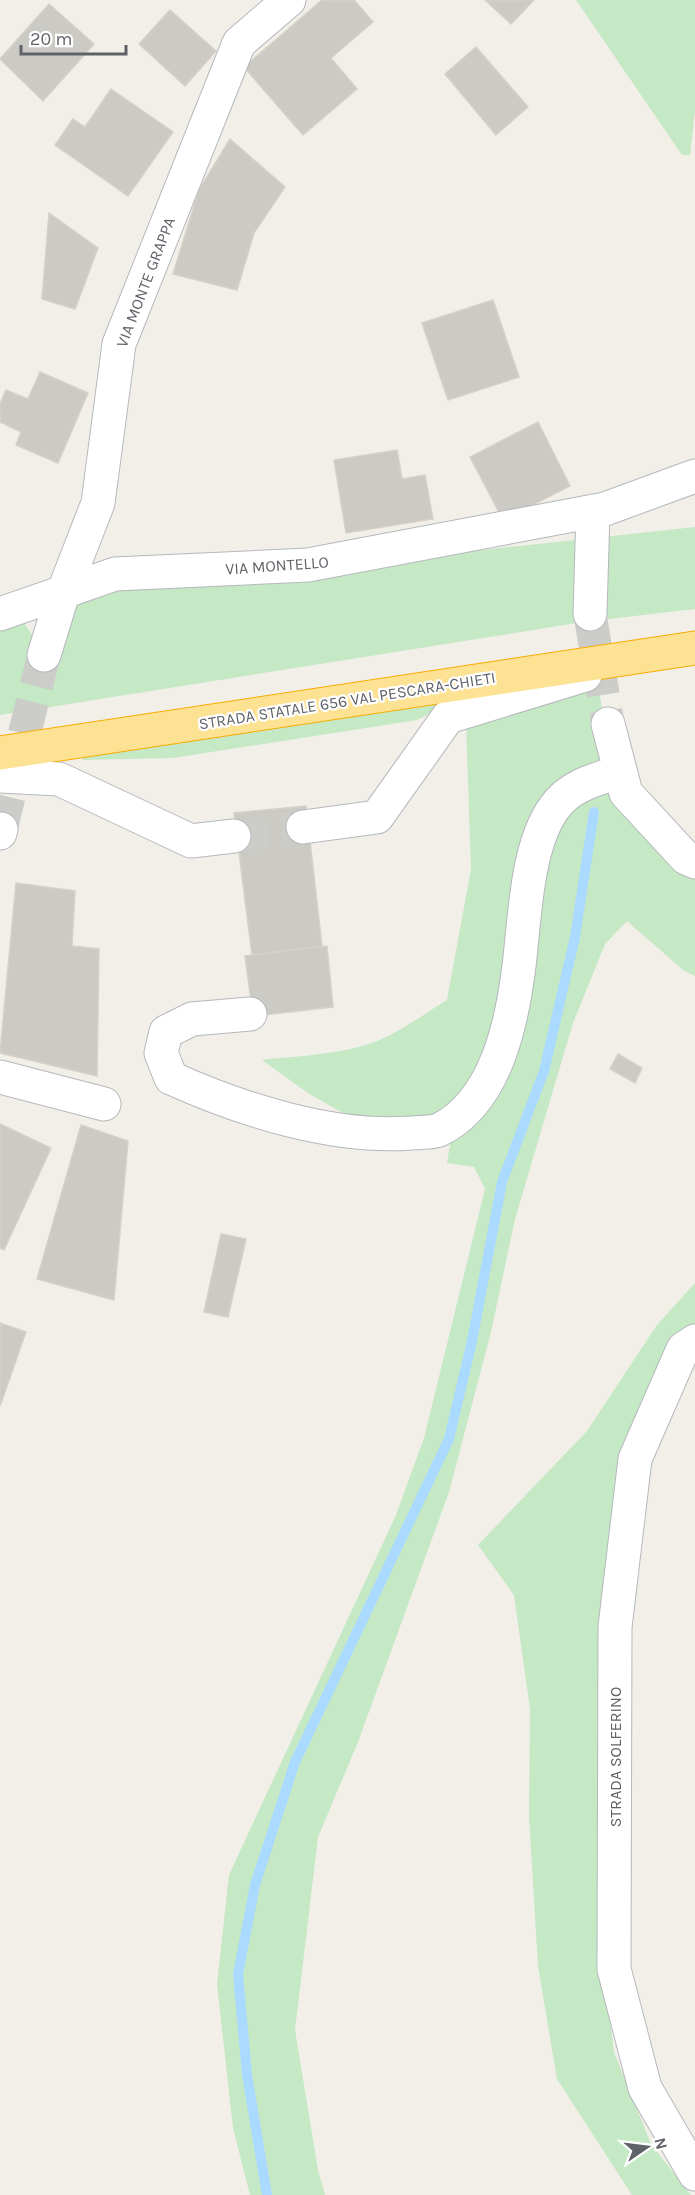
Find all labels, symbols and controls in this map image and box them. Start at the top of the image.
scale bar [21,18,126,56]
text: 20 m [30,28,72,50]
street label: VIA MONTE GRAPPA [112,215,179,350]
street label: VIA MONTELLO [225,552,329,579]
street label: STRADA STATALE 656 VAL PESCARA-CHIETI [197,668,497,733]
street label: STRADA SOLFERINO [606,1687,625,1827]
north arrow [617,2117,677,2177]
text: N [650,2136,672,2151]

